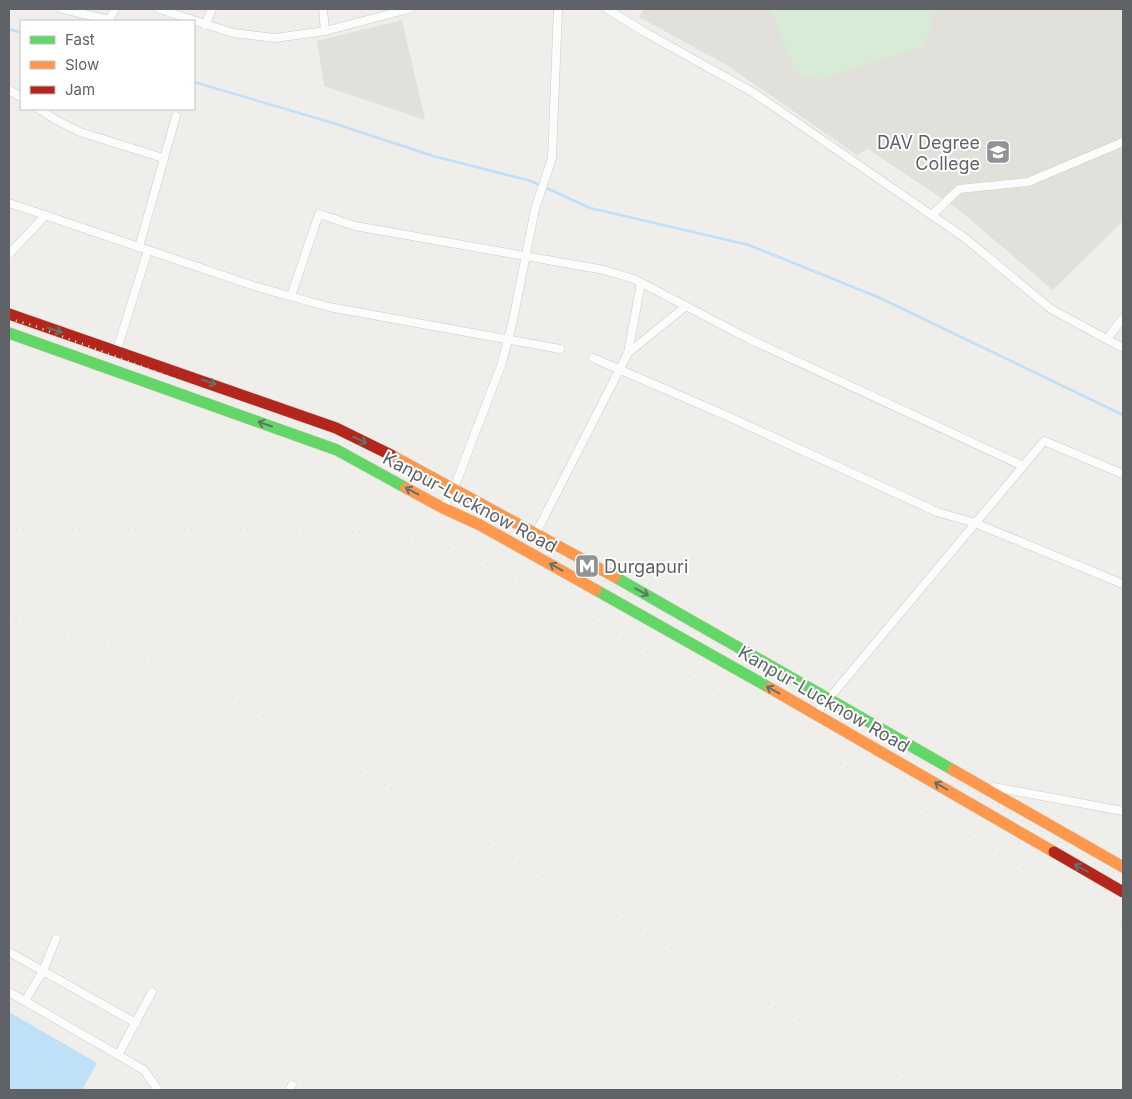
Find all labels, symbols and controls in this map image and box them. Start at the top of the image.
legend [20,20,195,110]
text: Fast [65,30,95,49]
text: Slow [65,55,99,74]
text: Jam [65,80,95,99]
place label: DAV Degree College [877,132,980,174]
school or university icon: DAV Degree College [985,139,1011,165]
one-way arrow [47,325,63,335]
one-way arrow [200,378,216,387]
one-way arrow [257,419,273,428]
one-way arrow [353,435,368,445]
street label: Kanpur-Lucknow Road [379,447,561,557]
one-way arrow [405,486,420,496]
metro station icon: Durgapuri [574,553,600,579]
place label: Durgapuri [604,556,688,577]
one-way arrow [549,562,563,572]
one-way arrow [634,588,649,597]
street label: Kanpur-Lucknow Road [735,641,913,757]
one-way arrow [766,685,781,695]
one-way arrow [934,781,948,791]
one-way arrow [1074,863,1089,873]

